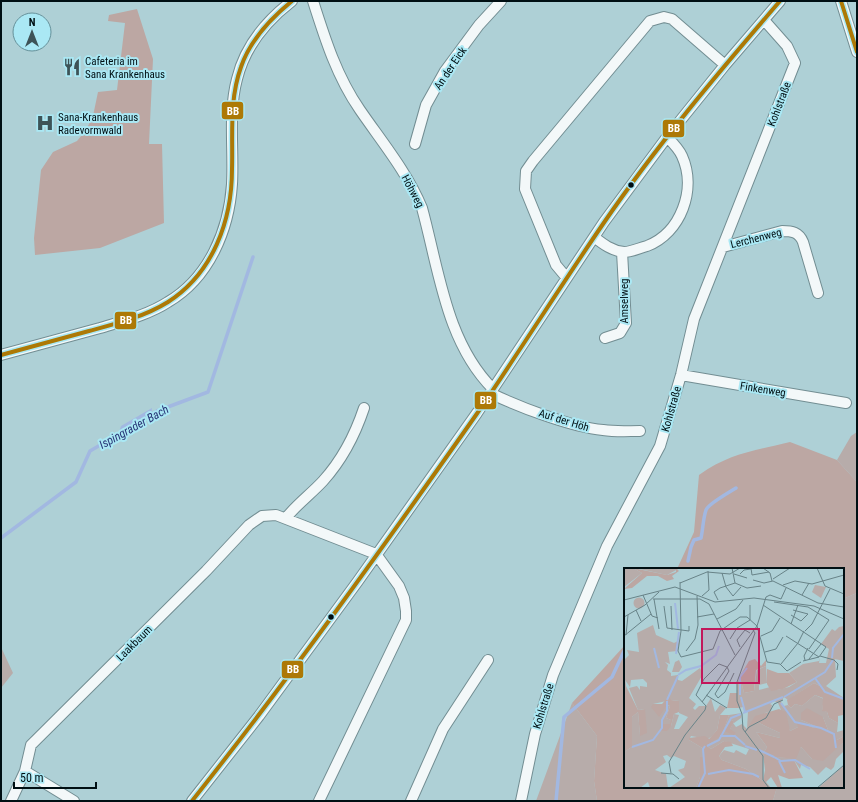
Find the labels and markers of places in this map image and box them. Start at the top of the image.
place label: Cafeteria im Sana Krankenhaus [85,55,165,81]
restaurant icon: Cafeteria im Sana Krankenhaus [62,57,82,77]
place label: Sana-Krankenhaus Radevormwald [58,111,138,137]
hospital icon: Sana-Krankenhaus Radevormwald [35,113,55,133]
unlabelled marker [626,180,636,190]
unlabelled marker [326,612,336,622]

